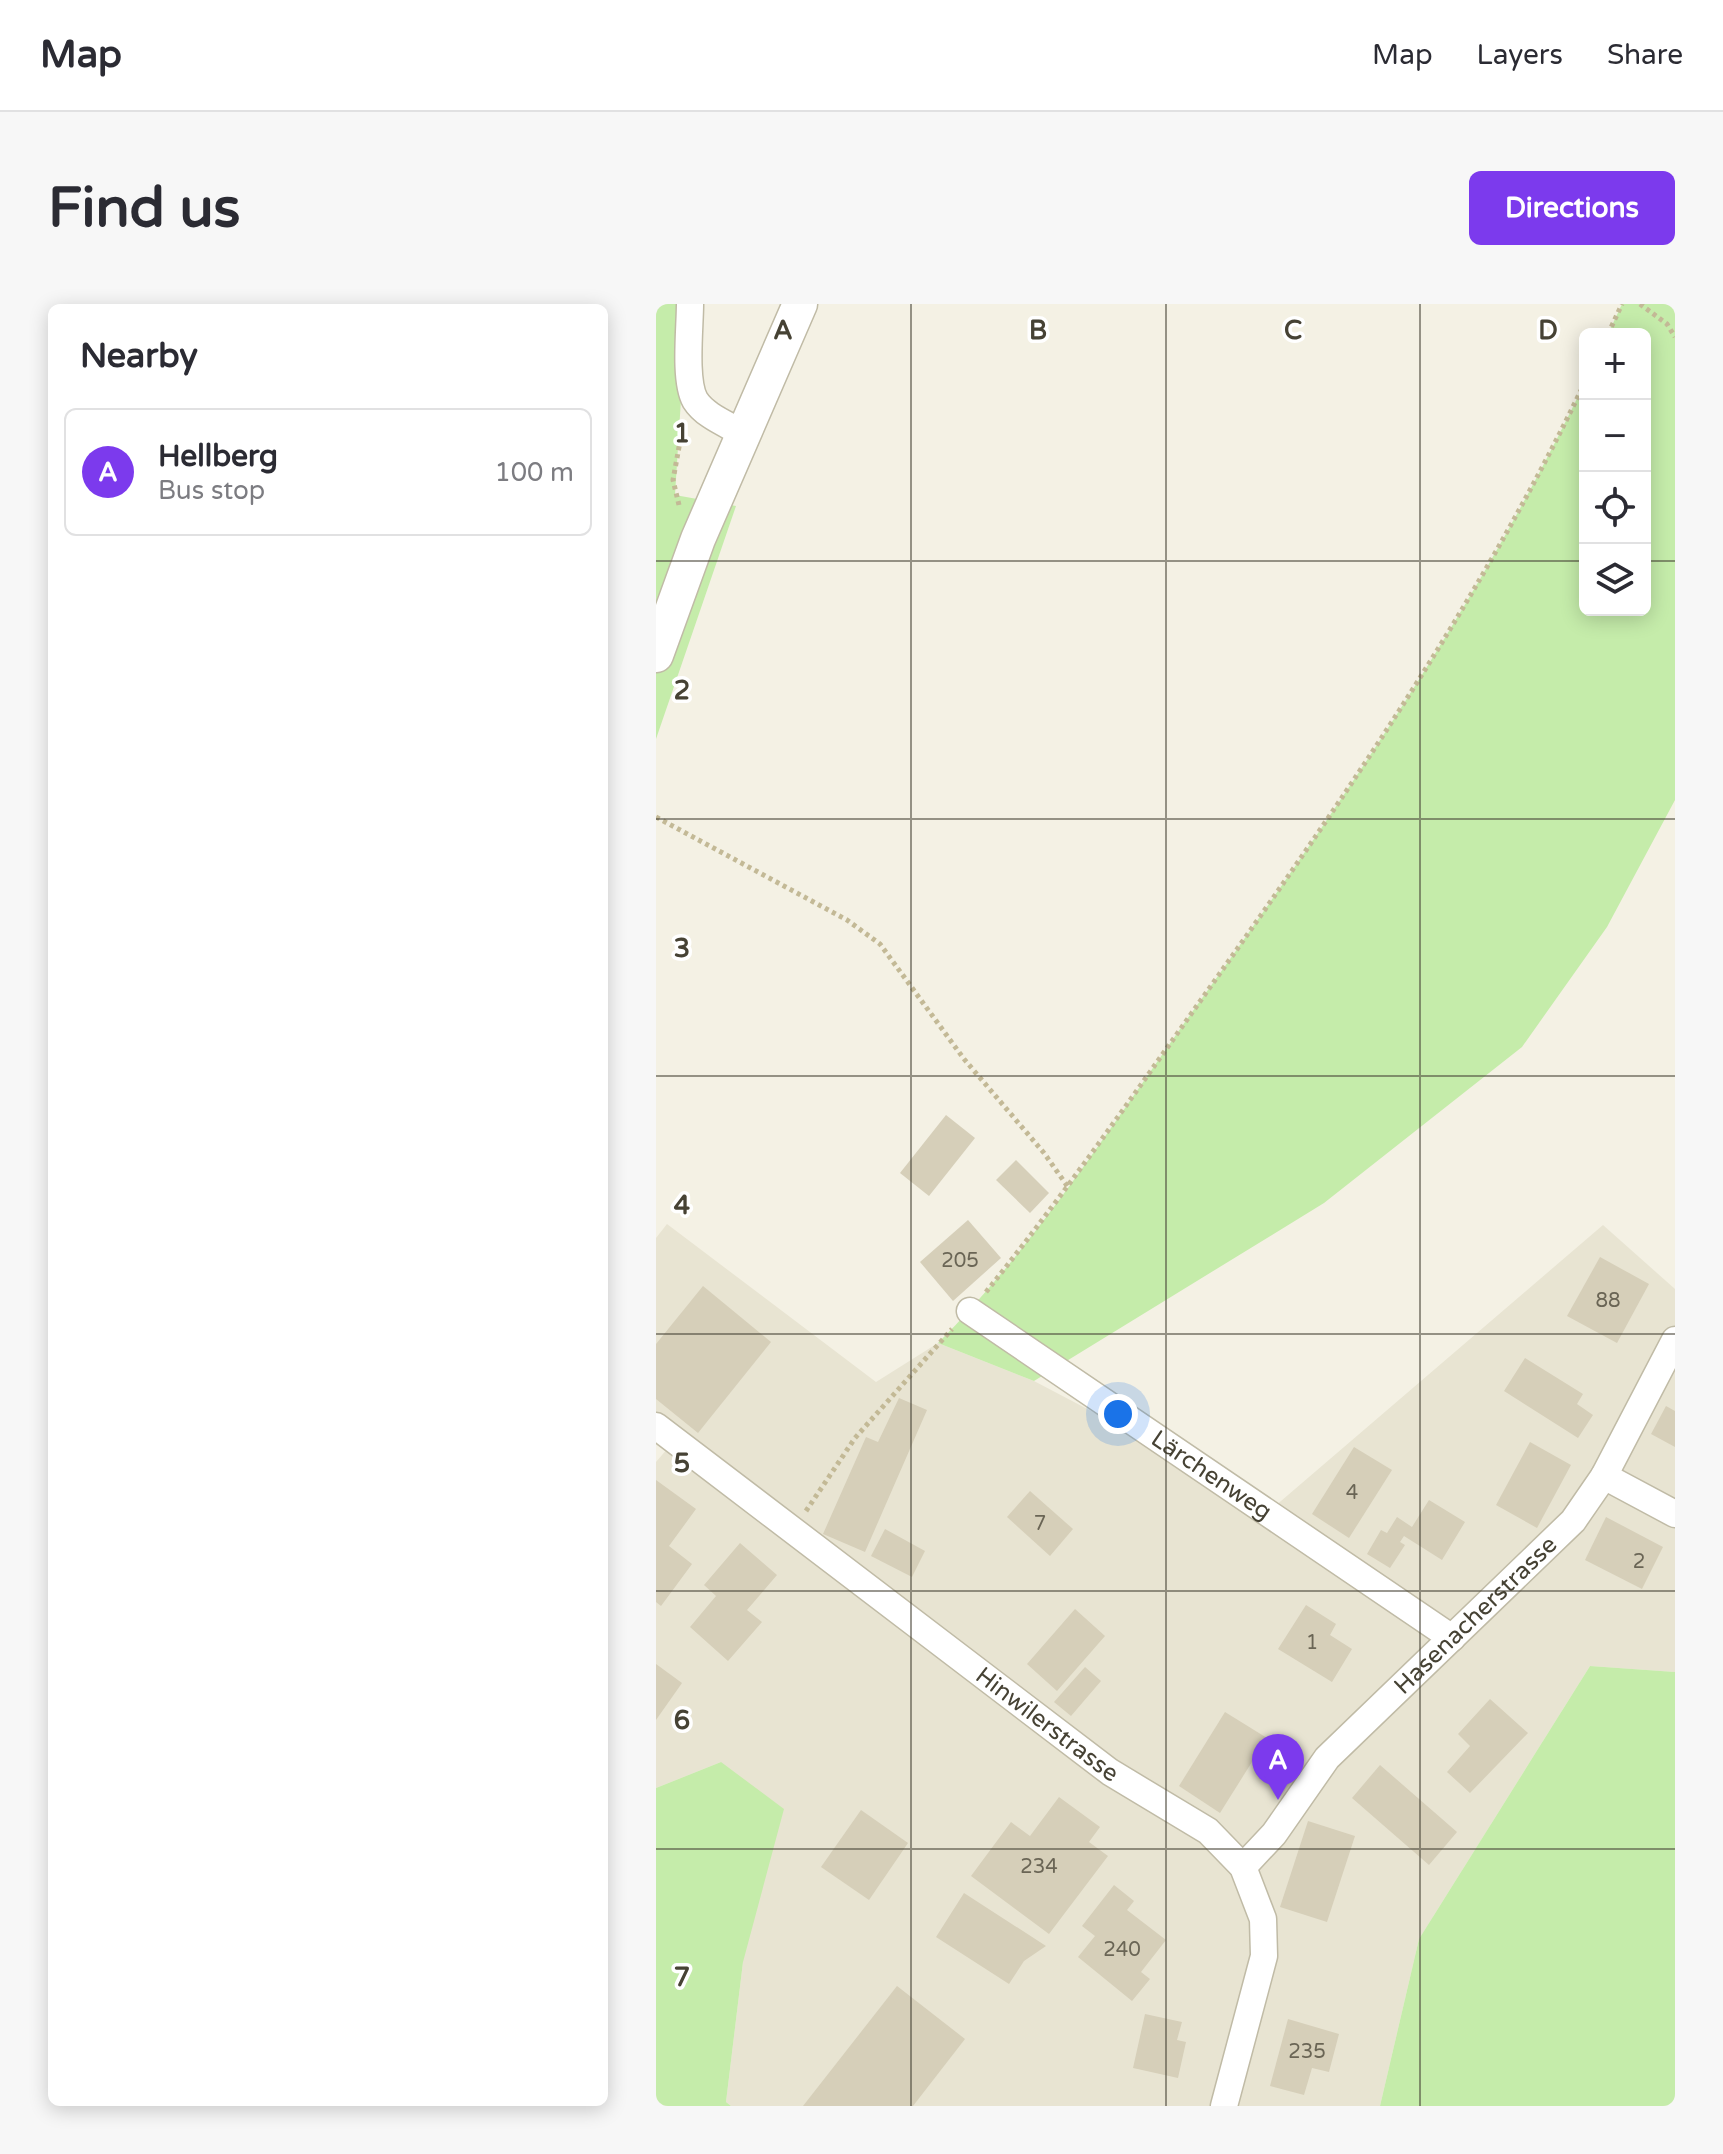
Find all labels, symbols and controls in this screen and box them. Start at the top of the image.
text: Map [40,32,122,78]
text: Map [1372,38,1433,72]
text: Layers [1477,38,1563,72]
text: Share [1607,38,1683,72]
button: Directions [1469,171,1675,245]
text: Find us [48,175,240,242]
text: A [773,315,793,346]
text: B [1029,315,1047,346]
text: C [1284,315,1302,346]
text: D [1538,315,1558,346]
map controls [1579,328,1651,616]
button: + [1579,328,1651,400]
text: Nearby [80,336,198,377]
button: − [1579,400,1651,472]
text: 1 [674,418,690,449]
text: Hellberg [158,438,278,475]
text: A [98,457,118,488]
text: 100 m [494,457,574,488]
button: locate [1579,472,1651,544]
text: Bus stop [158,475,265,506]
button: layers [1579,544,1651,616]
text: 2 [674,675,690,706]
text: 3 [674,933,690,964]
text: 4 [674,1190,690,1221]
house number: 205 [941,1249,979,1273]
house number: 88 [1595,1289,1621,1313]
your location [1098,1394,1138,1434]
street label: Lärchenweg [1146,1424,1277,1526]
text: 5 [674,1448,690,1479]
house number: 4 [1346,1481,1358,1505]
house number: 7 [1034,1512,1046,1536]
street label: Hasenacherstrasse [1388,1530,1563,1700]
house number: 2 [1633,1550,1645,1574]
house number: 1 [1306,1631,1318,1655]
street label: Hinwilerstrasse [970,1661,1123,1789]
text: 6 [674,1705,690,1736]
pin: A [1252,1734,1304,1800]
house number: 234 [1020,1855,1058,1879]
house number: 240 [1103,1938,1141,1962]
text: 7 [674,1962,690,1993]
house number: 235 [1288,2040,1326,2064]

